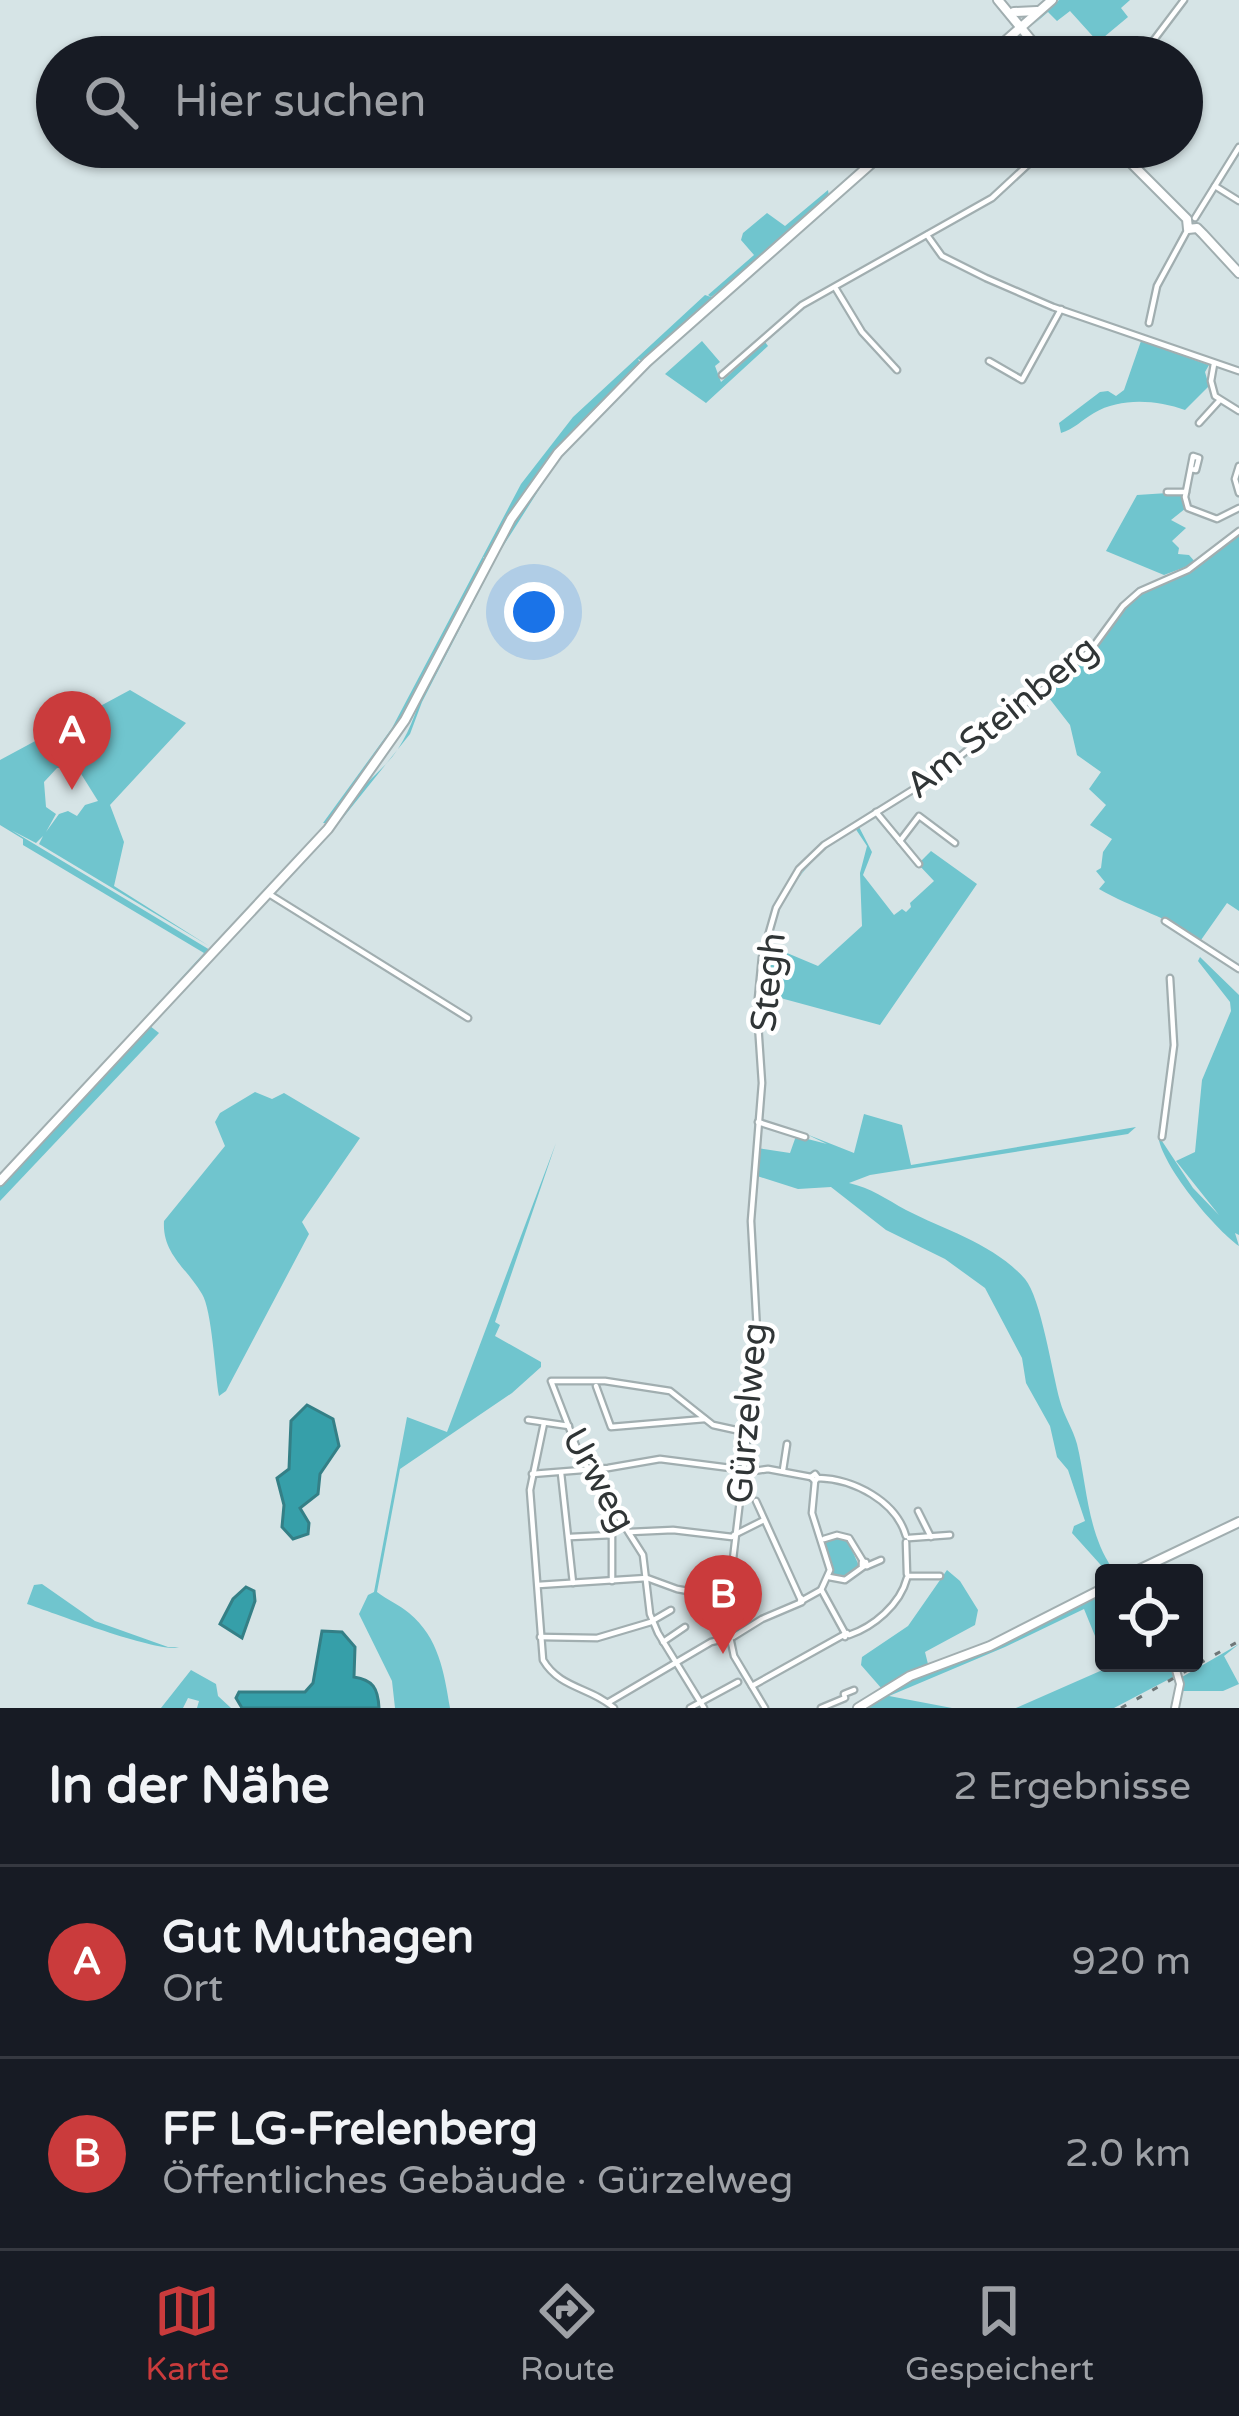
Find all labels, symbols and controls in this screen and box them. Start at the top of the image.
search box [36,36,1203,168]
icon: search [78,69,144,135]
text: Hier suchen [174,75,426,129]
your location [504,582,564,642]
street label: Am Steinberg [897,627,1107,808]
pin: A [33,691,111,790]
street label: Stegh [742,930,795,1034]
street label: Gürzelweg [718,1321,777,1505]
street label: Urweg [553,1420,645,1539]
pin: B [684,1555,762,1654]
map controls [1095,1564,1203,1672]
button: locate [1095,1564,1203,1672]
text: In der Nähe [48,1755,330,1817]
text: 2 Ergebnisse [953,1763,1191,1810]
text: Gut Muthagen [162,1911,474,1965]
text: A [72,1938,102,1985]
text: 920 m [1072,1938,1191,1985]
text: Ort [162,1965,223,2012]
text: FF LG-Frelenberg [162,2103,538,2157]
text: B [73,2130,101,2177]
text: 2.0 km [1065,2130,1191,2177]
text: Öffentliches Gebäude · Gürzelweg [162,2157,793,2204]
tab: Karte [145,2278,230,2389]
tab: Route [520,2278,615,2389]
tab: Gespeichert [905,2278,1094,2389]

